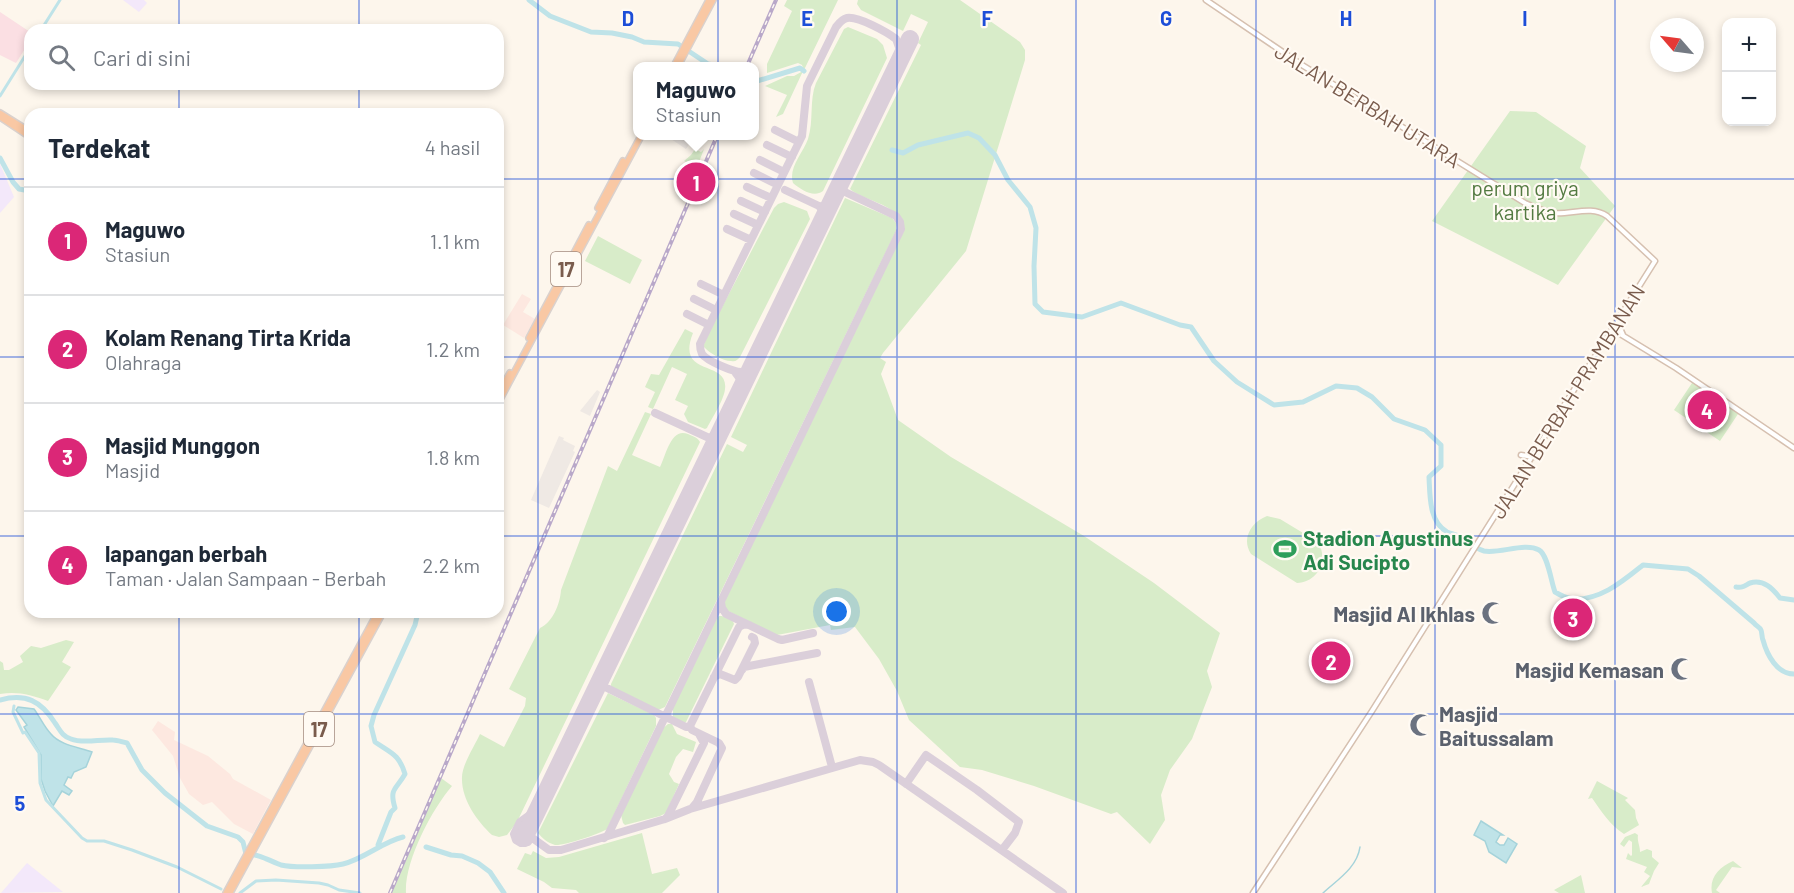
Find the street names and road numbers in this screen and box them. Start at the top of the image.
street label: JALAN BERBAH UTARA [1271,38,1466,172]
road number: 17 [551,252,581,286]
street label: JALAN BERBAH PRAMBANAN [1485,279,1649,523]
road number: 17 [304,712,334,746]

